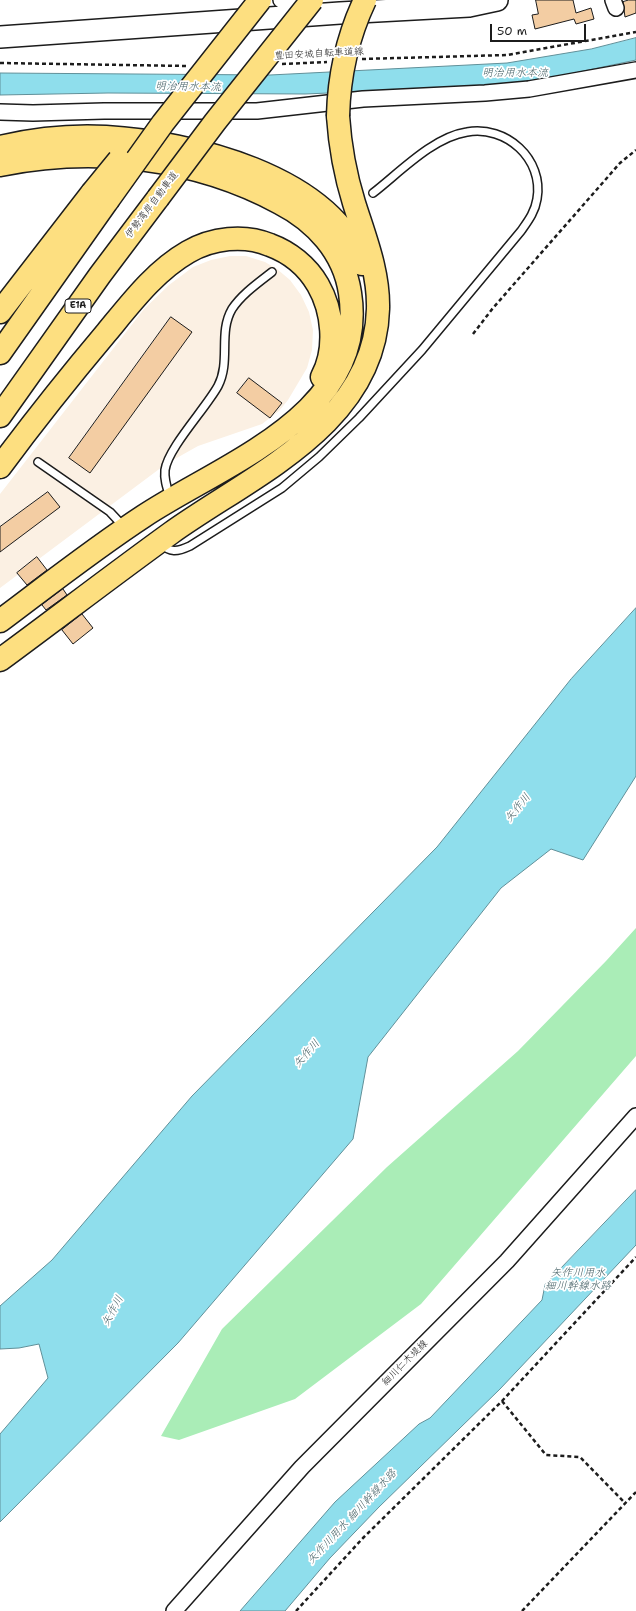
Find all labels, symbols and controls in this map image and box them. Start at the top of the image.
scale bar [492,16,588,42]
text: 50 m [497,23,527,39]
street label: 豊田安城自転車道線 [274,46,364,62]
water label: 明治用水本流 [482,66,548,80]
water label: 明治用水本流 [155,80,221,94]
street label: 伊勢湾岸自動車道 [123,169,181,241]
road number: E1A [65,299,91,313]
water label: 矢作川 [502,791,534,825]
water label: 矢作川 [291,1037,323,1071]
water label: 矢作川用水 細川幹線水路 [545,1266,611,1292]
water label: 矢作川 [99,1293,127,1329]
street label: 細川仁木堤線 [380,1338,430,1388]
water label: 矢作川用水 細川幹線水路 [305,1467,399,1567]

